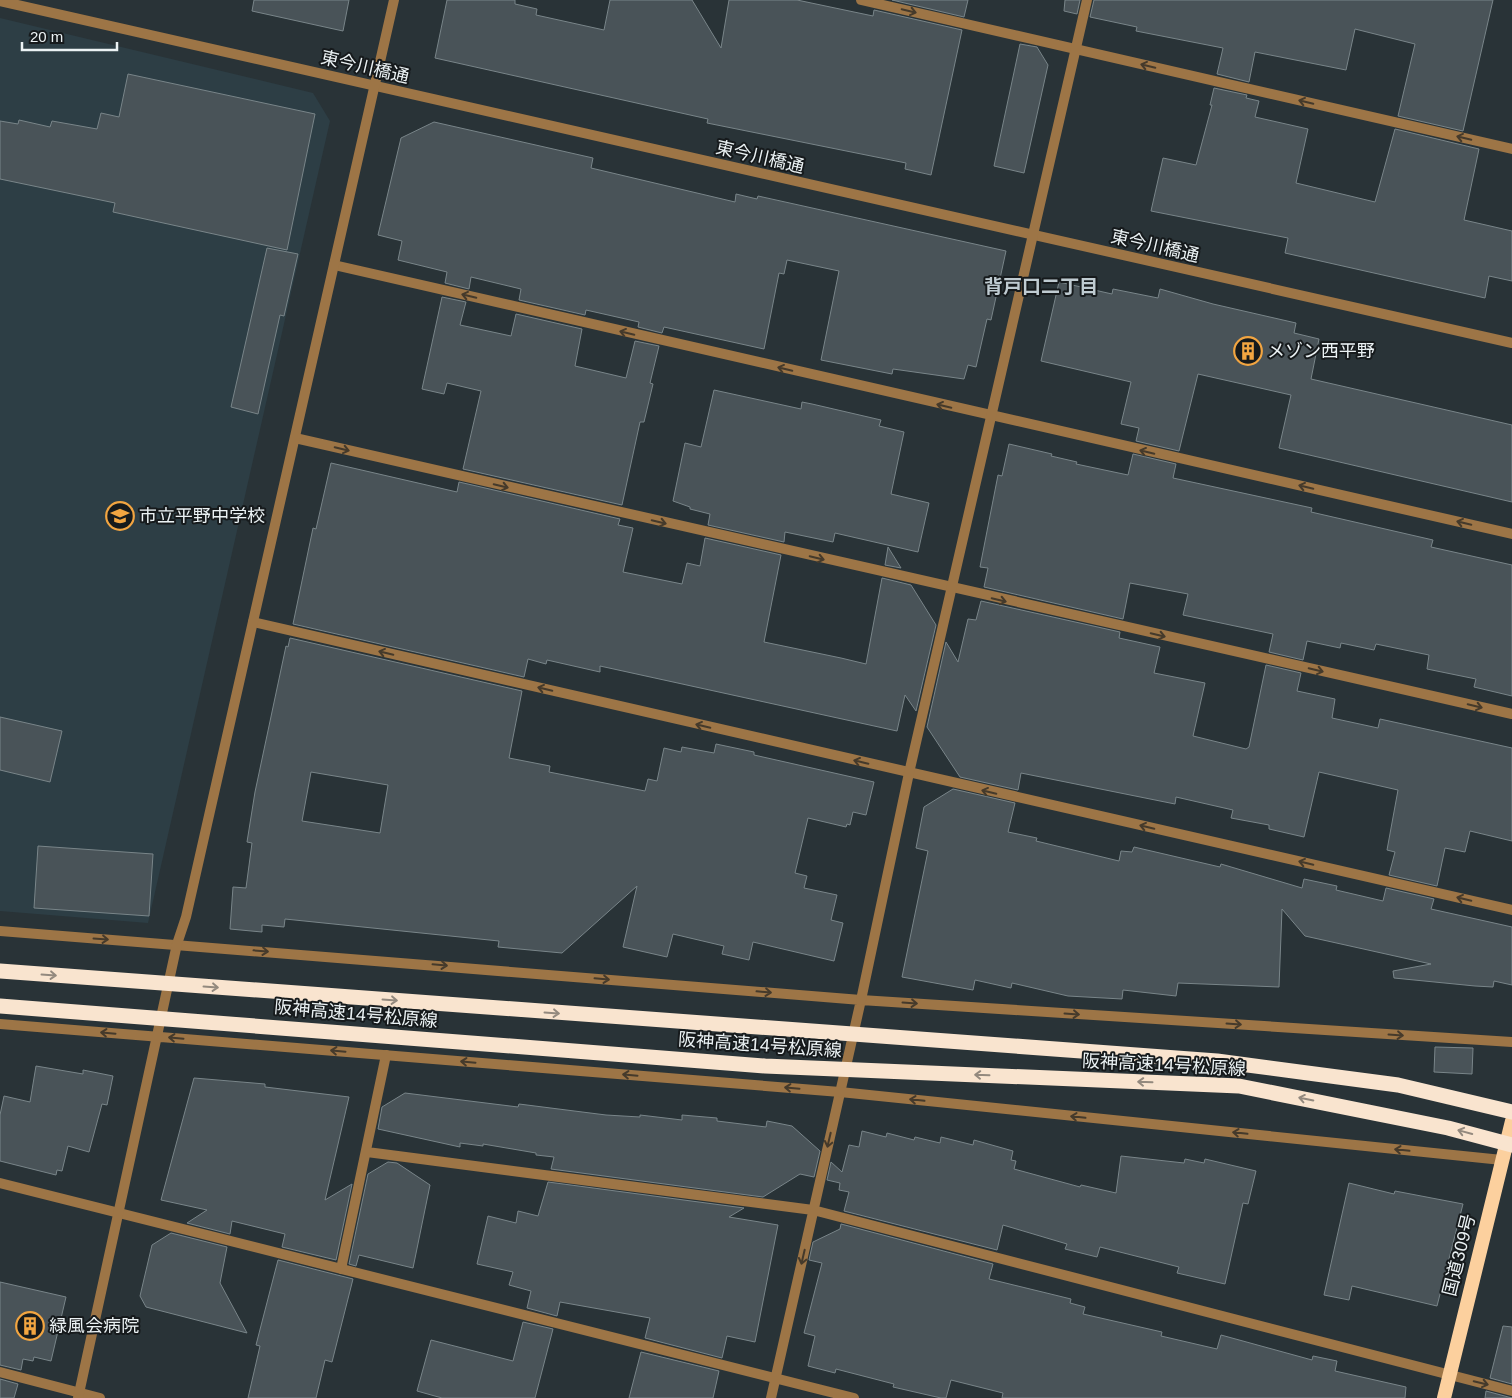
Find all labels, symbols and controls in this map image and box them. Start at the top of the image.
one-way arrow [900,7,916,16]
scale bar [22,20,118,52]
text: 20 m [30,28,63,45]
street label: 東今川橋通 [319,47,411,87]
one-way arrow [1140,61,1156,70]
one-way arrow [1299,97,1315,106]
one-way arrow [1457,133,1473,142]
street label: 東今川橋通 [714,137,806,177]
street label: 東今川橋通 [1109,226,1201,266]
district label: 背戸口二丁目 [984,276,1098,297]
one-way arrow [461,291,477,300]
one-way arrow [619,328,635,337]
building icon: メゾン西平野 [1233,336,1263,366]
place label: メゾン西平野 [1267,341,1375,361]
one-way arrow [778,364,794,373]
one-way arrow [936,400,952,410]
one-way arrow [334,445,350,454]
one-way arrow [1140,447,1156,456]
one-way arrow [492,482,508,491]
one-way arrow [1298,482,1314,491]
school or university icon: 市立平野中学校 [105,501,135,531]
place label: 市立平野中学校 [139,506,265,526]
one-way arrow [651,518,667,527]
one-way arrow [1457,518,1473,527]
one-way arrow [809,554,825,563]
one-way arrow [991,596,1007,605]
one-way arrow [1149,631,1165,640]
one-way arrow [379,648,395,657]
one-way arrow [1308,666,1324,676]
one-way arrow [537,684,553,693]
one-way arrow [1466,702,1482,711]
one-way arrow [695,721,711,730]
one-way arrow [854,757,870,766]
one-way arrow [981,786,997,796]
one-way arrow [1140,822,1156,832]
one-way arrow [1298,858,1314,867]
one-way arrow [1457,894,1473,903]
one-way arrow [93,934,109,943]
one-way arrow [252,946,268,956]
one-way arrow [432,961,448,970]
one-way arrow [40,970,56,979]
one-way arrow [594,974,610,983]
one-way arrow [202,982,218,992]
one-way arrow [756,987,772,997]
one-way arrow [382,996,398,1005]
street label: 阪神高速14号松原線 [273,997,439,1031]
one-way arrow [901,998,917,1008]
one-way arrow [544,1008,560,1017]
one-way arrow [1064,1009,1080,1018]
one-way arrow [1226,1020,1242,1029]
one-way arrow [101,1028,117,1038]
street label: 阪神高速14号松原線 [677,1029,843,1061]
one-way arrow [1388,1030,1404,1039]
one-way arrow [168,1034,184,1043]
one-way arrow [330,1047,346,1056]
street label: 阪神高速14号松原線 [1082,1051,1246,1079]
one-way arrow [460,1057,476,1067]
one-way arrow [622,1070,638,1080]
one-way arrow [975,1070,991,1080]
one-way arrow [1137,1077,1153,1086]
one-way arrow [784,1083,800,1093]
one-way arrow [1298,1094,1314,1104]
one-way arrow [909,1095,925,1105]
one-way arrow [1071,1112,1087,1122]
one-way arrow [1457,1127,1473,1137]
one-way arrow [1232,1128,1248,1138]
one-way arrow [824,1131,833,1147]
one-way arrow [1394,1145,1410,1155]
street label: 国道309号 [1439,1212,1479,1298]
one-way arrow [798,1249,807,1265]
building icon: 緑風会病院 [15,1311,45,1341]
place label: 緑風会病院 [49,1316,139,1336]
one-way arrow [1472,1379,1488,1388]

